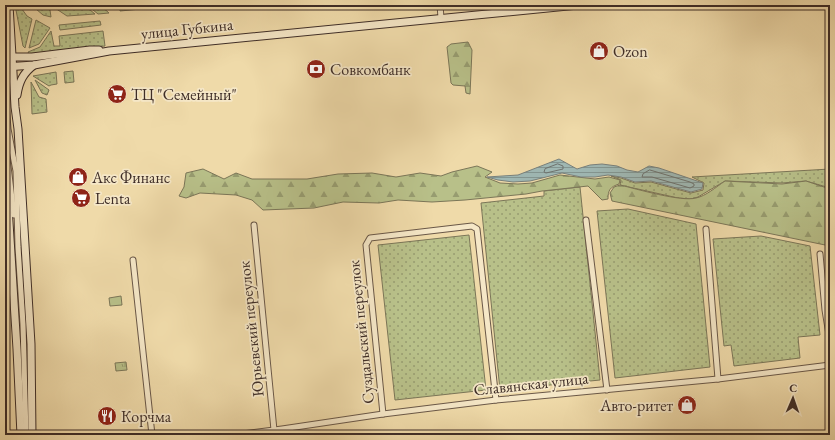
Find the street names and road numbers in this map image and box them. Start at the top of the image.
street label: улица Губкина [140,14,235,44]
street label: Юрьевский переулок [233,259,269,398]
street label: Суздальский переулок [343,259,379,405]
street label: Славянская улица [473,367,590,400]

